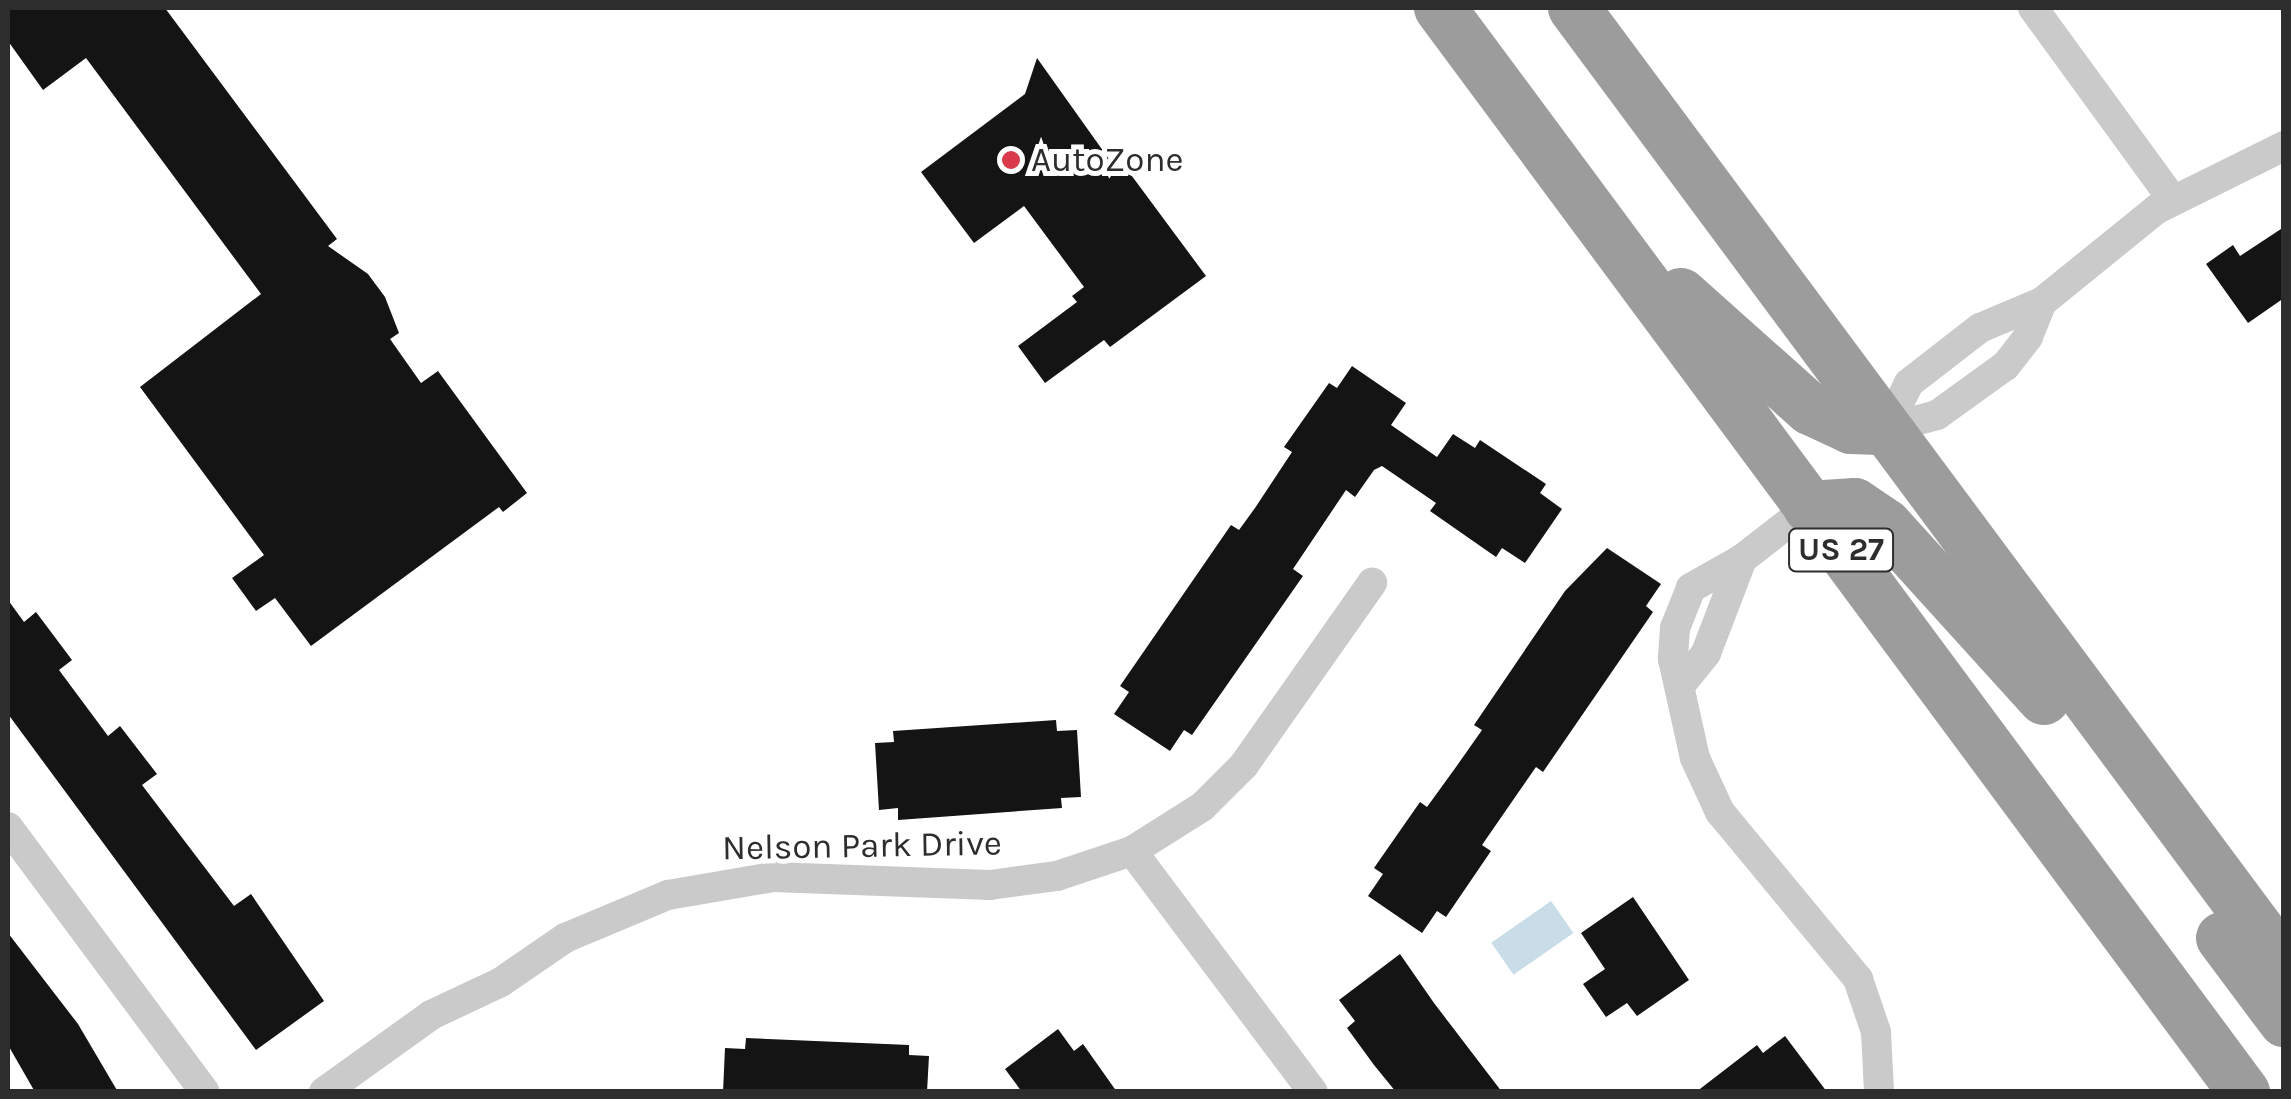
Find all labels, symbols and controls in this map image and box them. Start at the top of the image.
place label: AutoZone [1031,139,1184,181]
marker: AutoZone [1000,149,1022,171]
road number: US 27 [1786,523,1896,577]
street label: Nelson Park Drive [722,823,1002,869]

